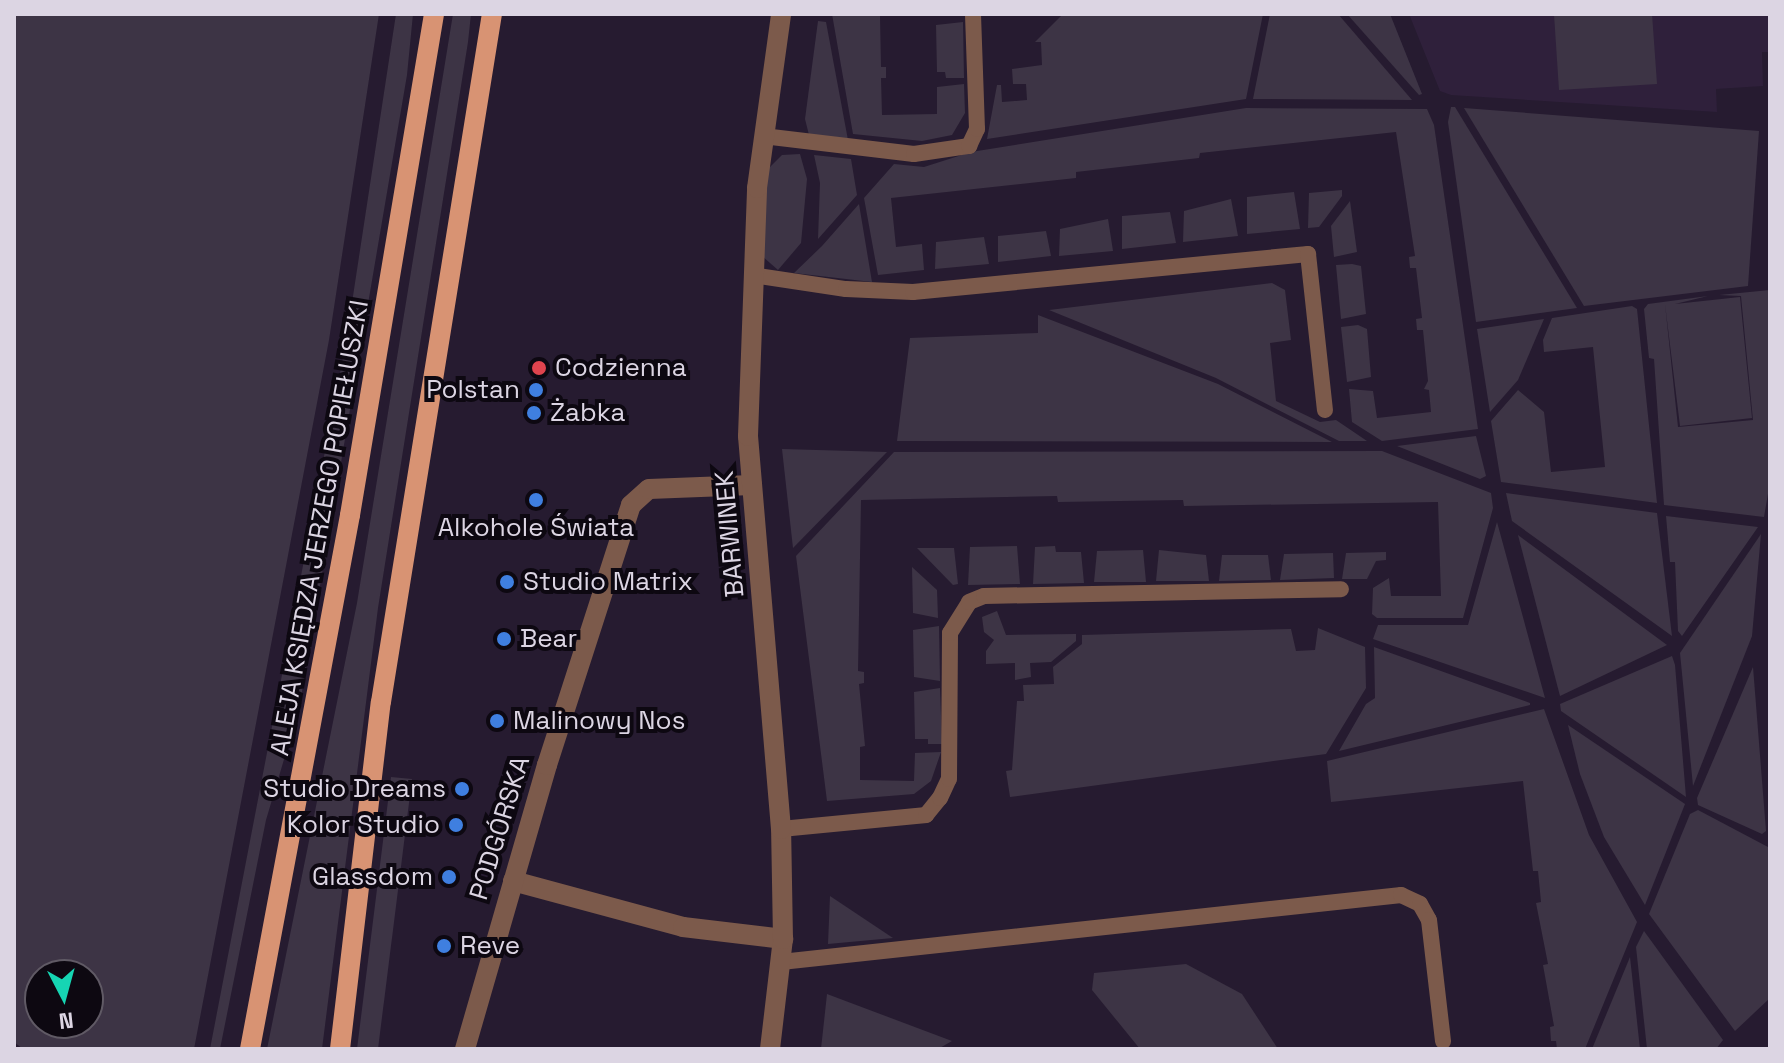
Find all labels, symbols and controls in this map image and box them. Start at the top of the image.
street label: ALEJA KSIĘDZA JERZEGO POPIEŁUSZKI [264,297,376,759]
place label: Codzienna [555,352,687,384]
marker: Codzienna [530,359,548,377]
place label: Polstan [426,374,520,406]
marker: Polstan [527,381,545,399]
place label: Żabka [550,397,625,429]
marker: Żabka [525,404,543,422]
street label: BARWINEK [709,470,751,598]
marker: Alkohole Świata [527,491,545,509]
place label: Alkohole Świata [438,512,634,544]
place label: Studio Matrix [523,566,693,598]
marker: Studio Matrix [498,573,516,591]
place label: Bear [520,623,577,655]
marker: Bear [495,630,513,648]
place label: Malinowy Nos [513,705,685,737]
marker: Malinowy Nos [488,712,506,730]
street label: PODGÓRSKA [463,752,537,904]
place label: Studio Dreams [263,773,446,805]
marker: Studio Dreams [453,780,471,798]
place label: Kolor Studio [287,809,440,841]
marker: Kolor Studio [447,816,465,834]
place label: Glassdom [312,861,433,893]
marker: Glassdom [440,868,458,886]
place label: Reve [460,930,520,962]
marker: Reve [435,937,453,955]
north arrow [24,959,104,1039]
text: N [58,1006,75,1036]

